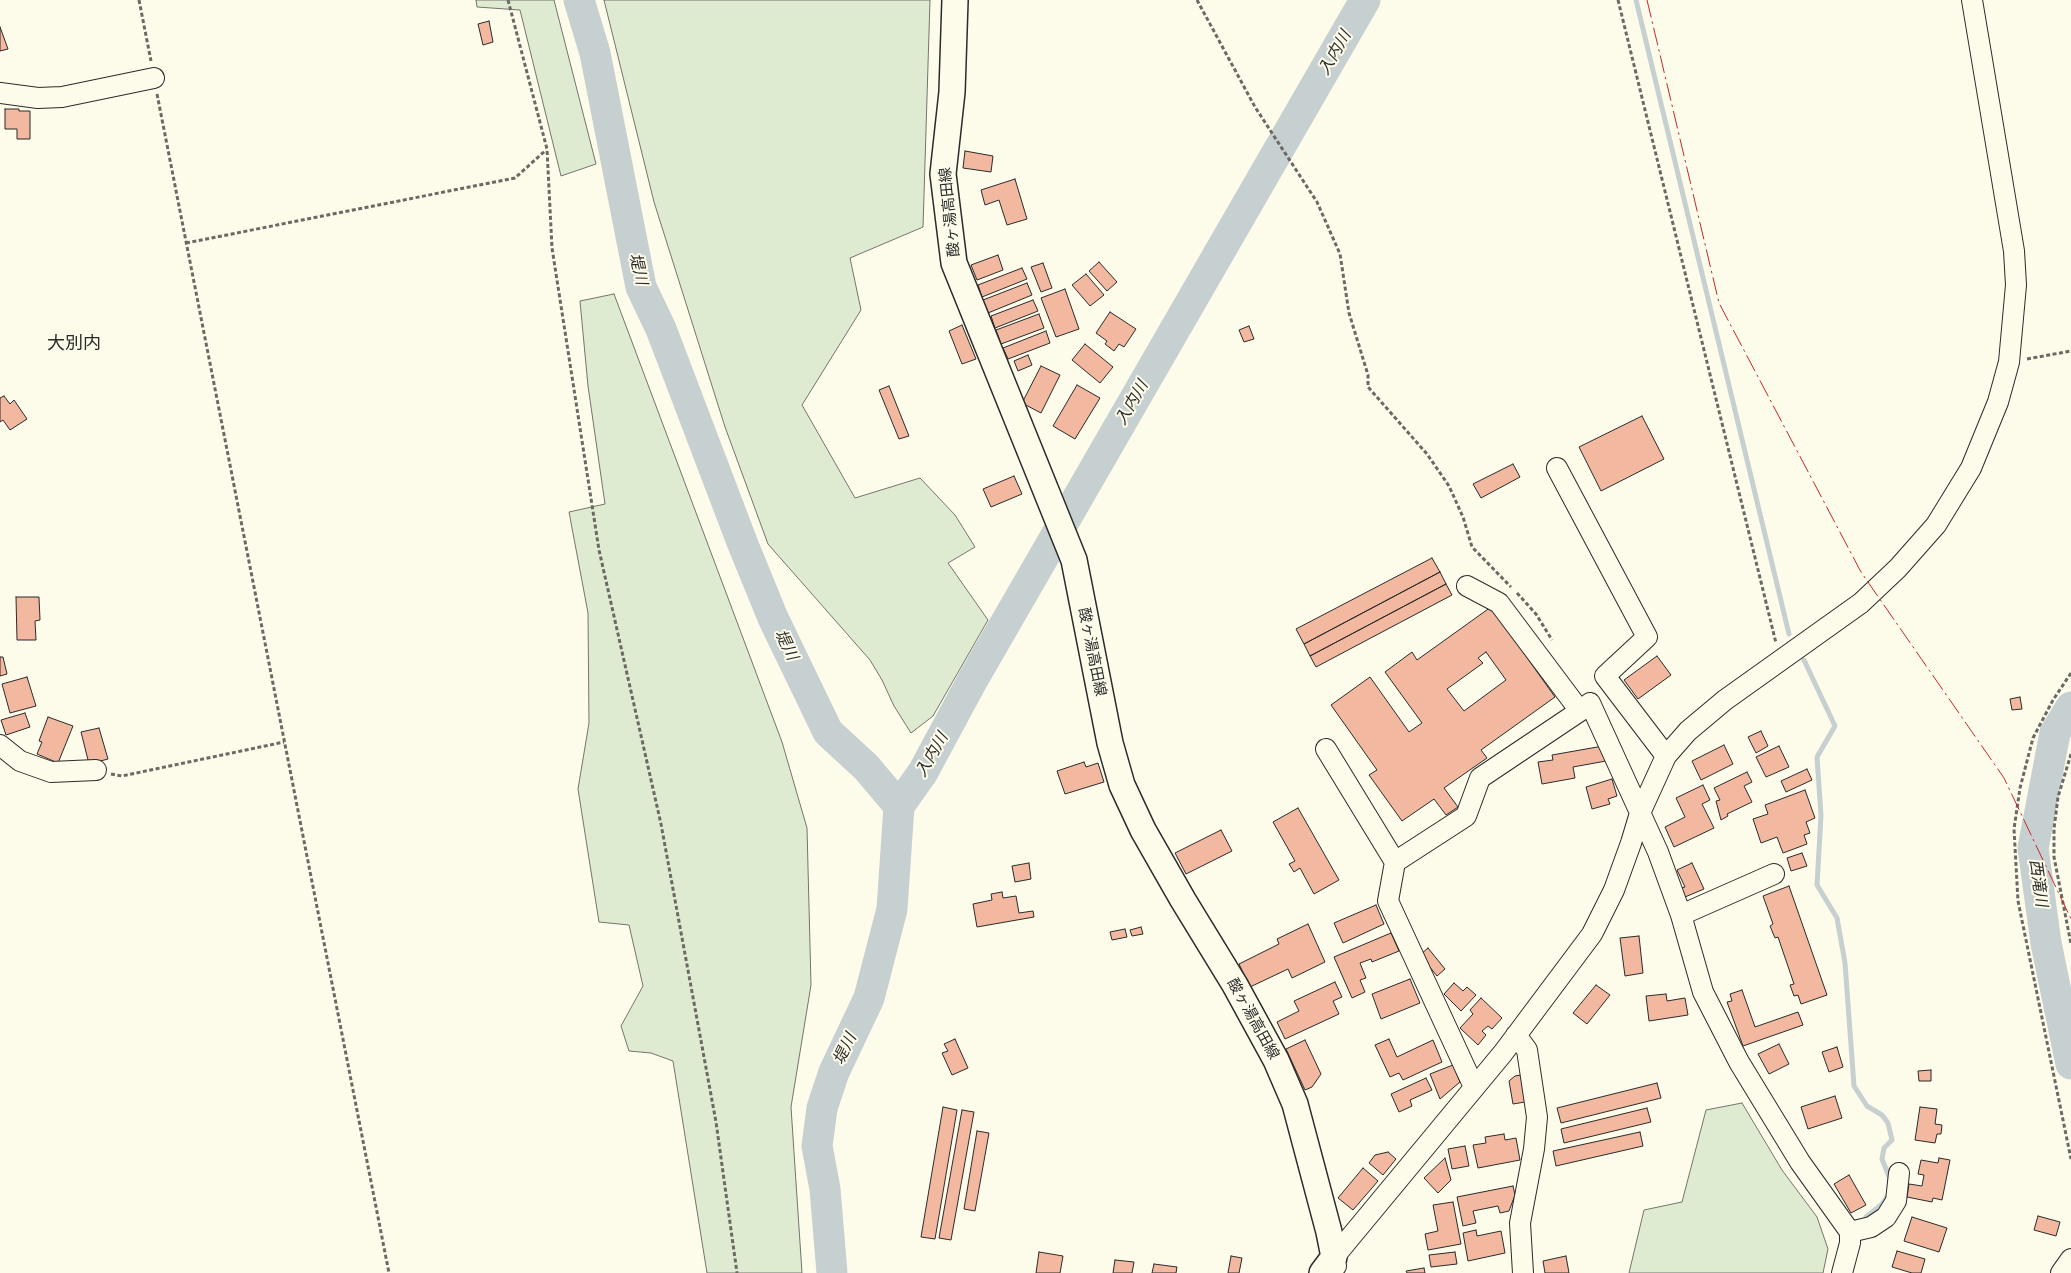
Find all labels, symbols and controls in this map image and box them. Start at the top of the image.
water label: 入内川 [1315,27,1355,79]
street label: 酸ヶ湯高田線 [936,166,964,258]
water label: 堤川 [625,251,651,287]
district label: 大別内 [47,333,101,355]
water label: 入内川 [1112,377,1152,429]
street label: 酸ヶ湯高田線 [1075,606,1109,698]
water label: 堤川 [770,626,802,664]
water label: 入内川 [912,729,952,781]
water label: 西滝川 [2025,858,2051,908]
street label: 酸ヶ湯高田線 [1223,975,1283,1063]
water label: 堤川 [829,1030,861,1068]

